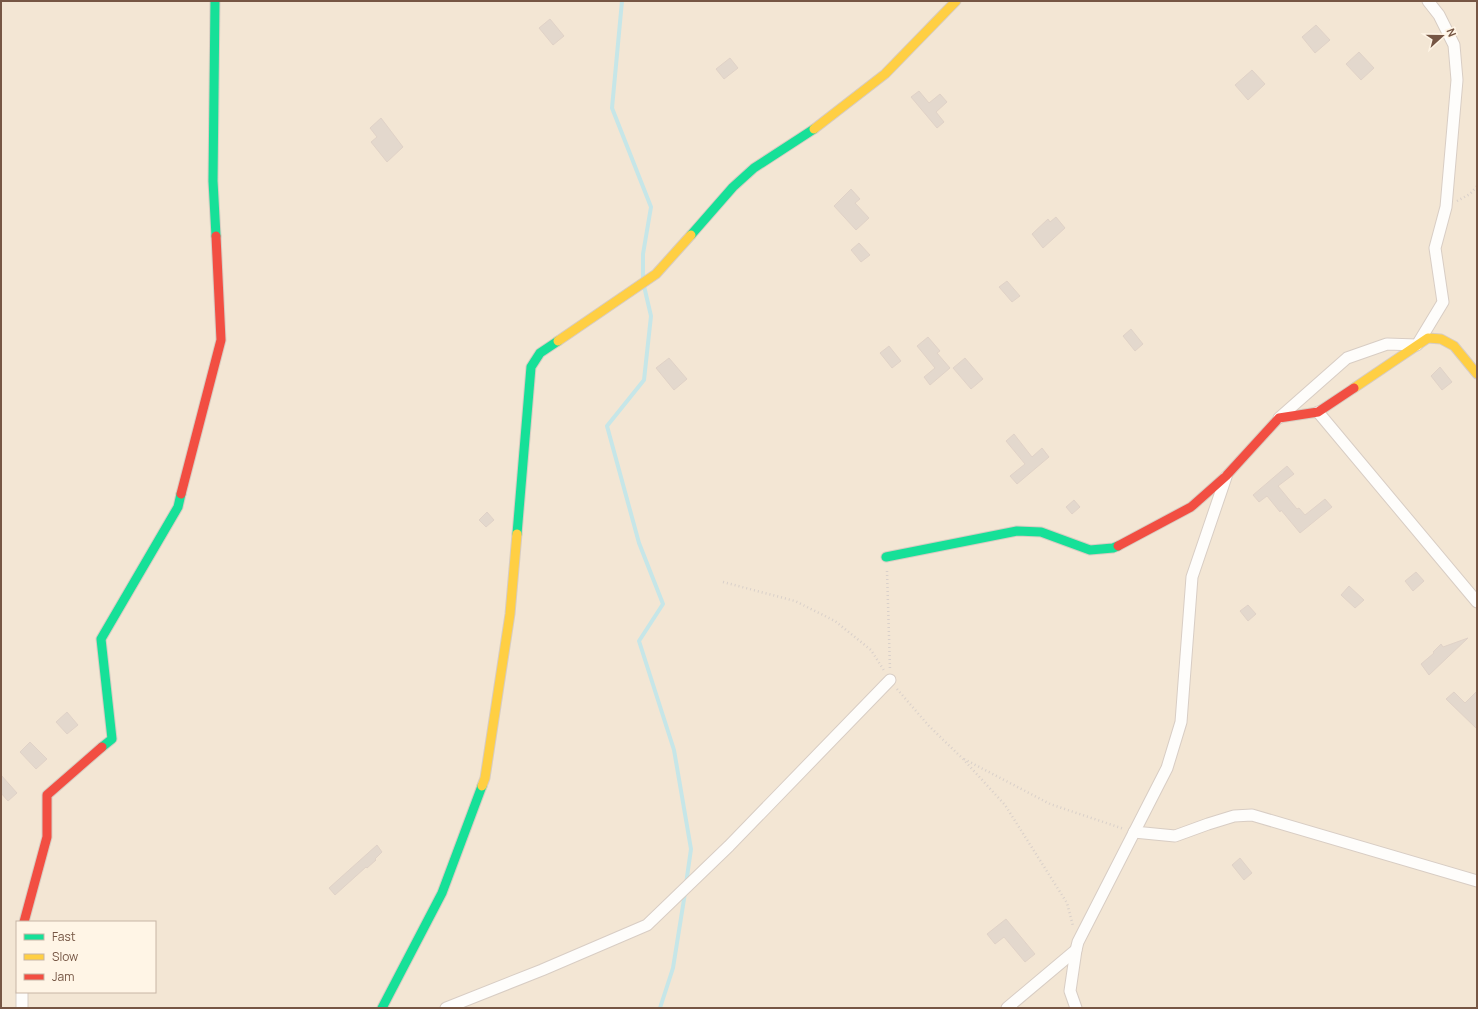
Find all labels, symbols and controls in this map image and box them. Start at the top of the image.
north arrow [1422,16,1462,56]
text: N [1443,26,1460,39]
legend [16,921,156,993]
text: Fast [52,928,76,945]
text: Slow [52,948,78,965]
text: Jam [52,968,74,985]

